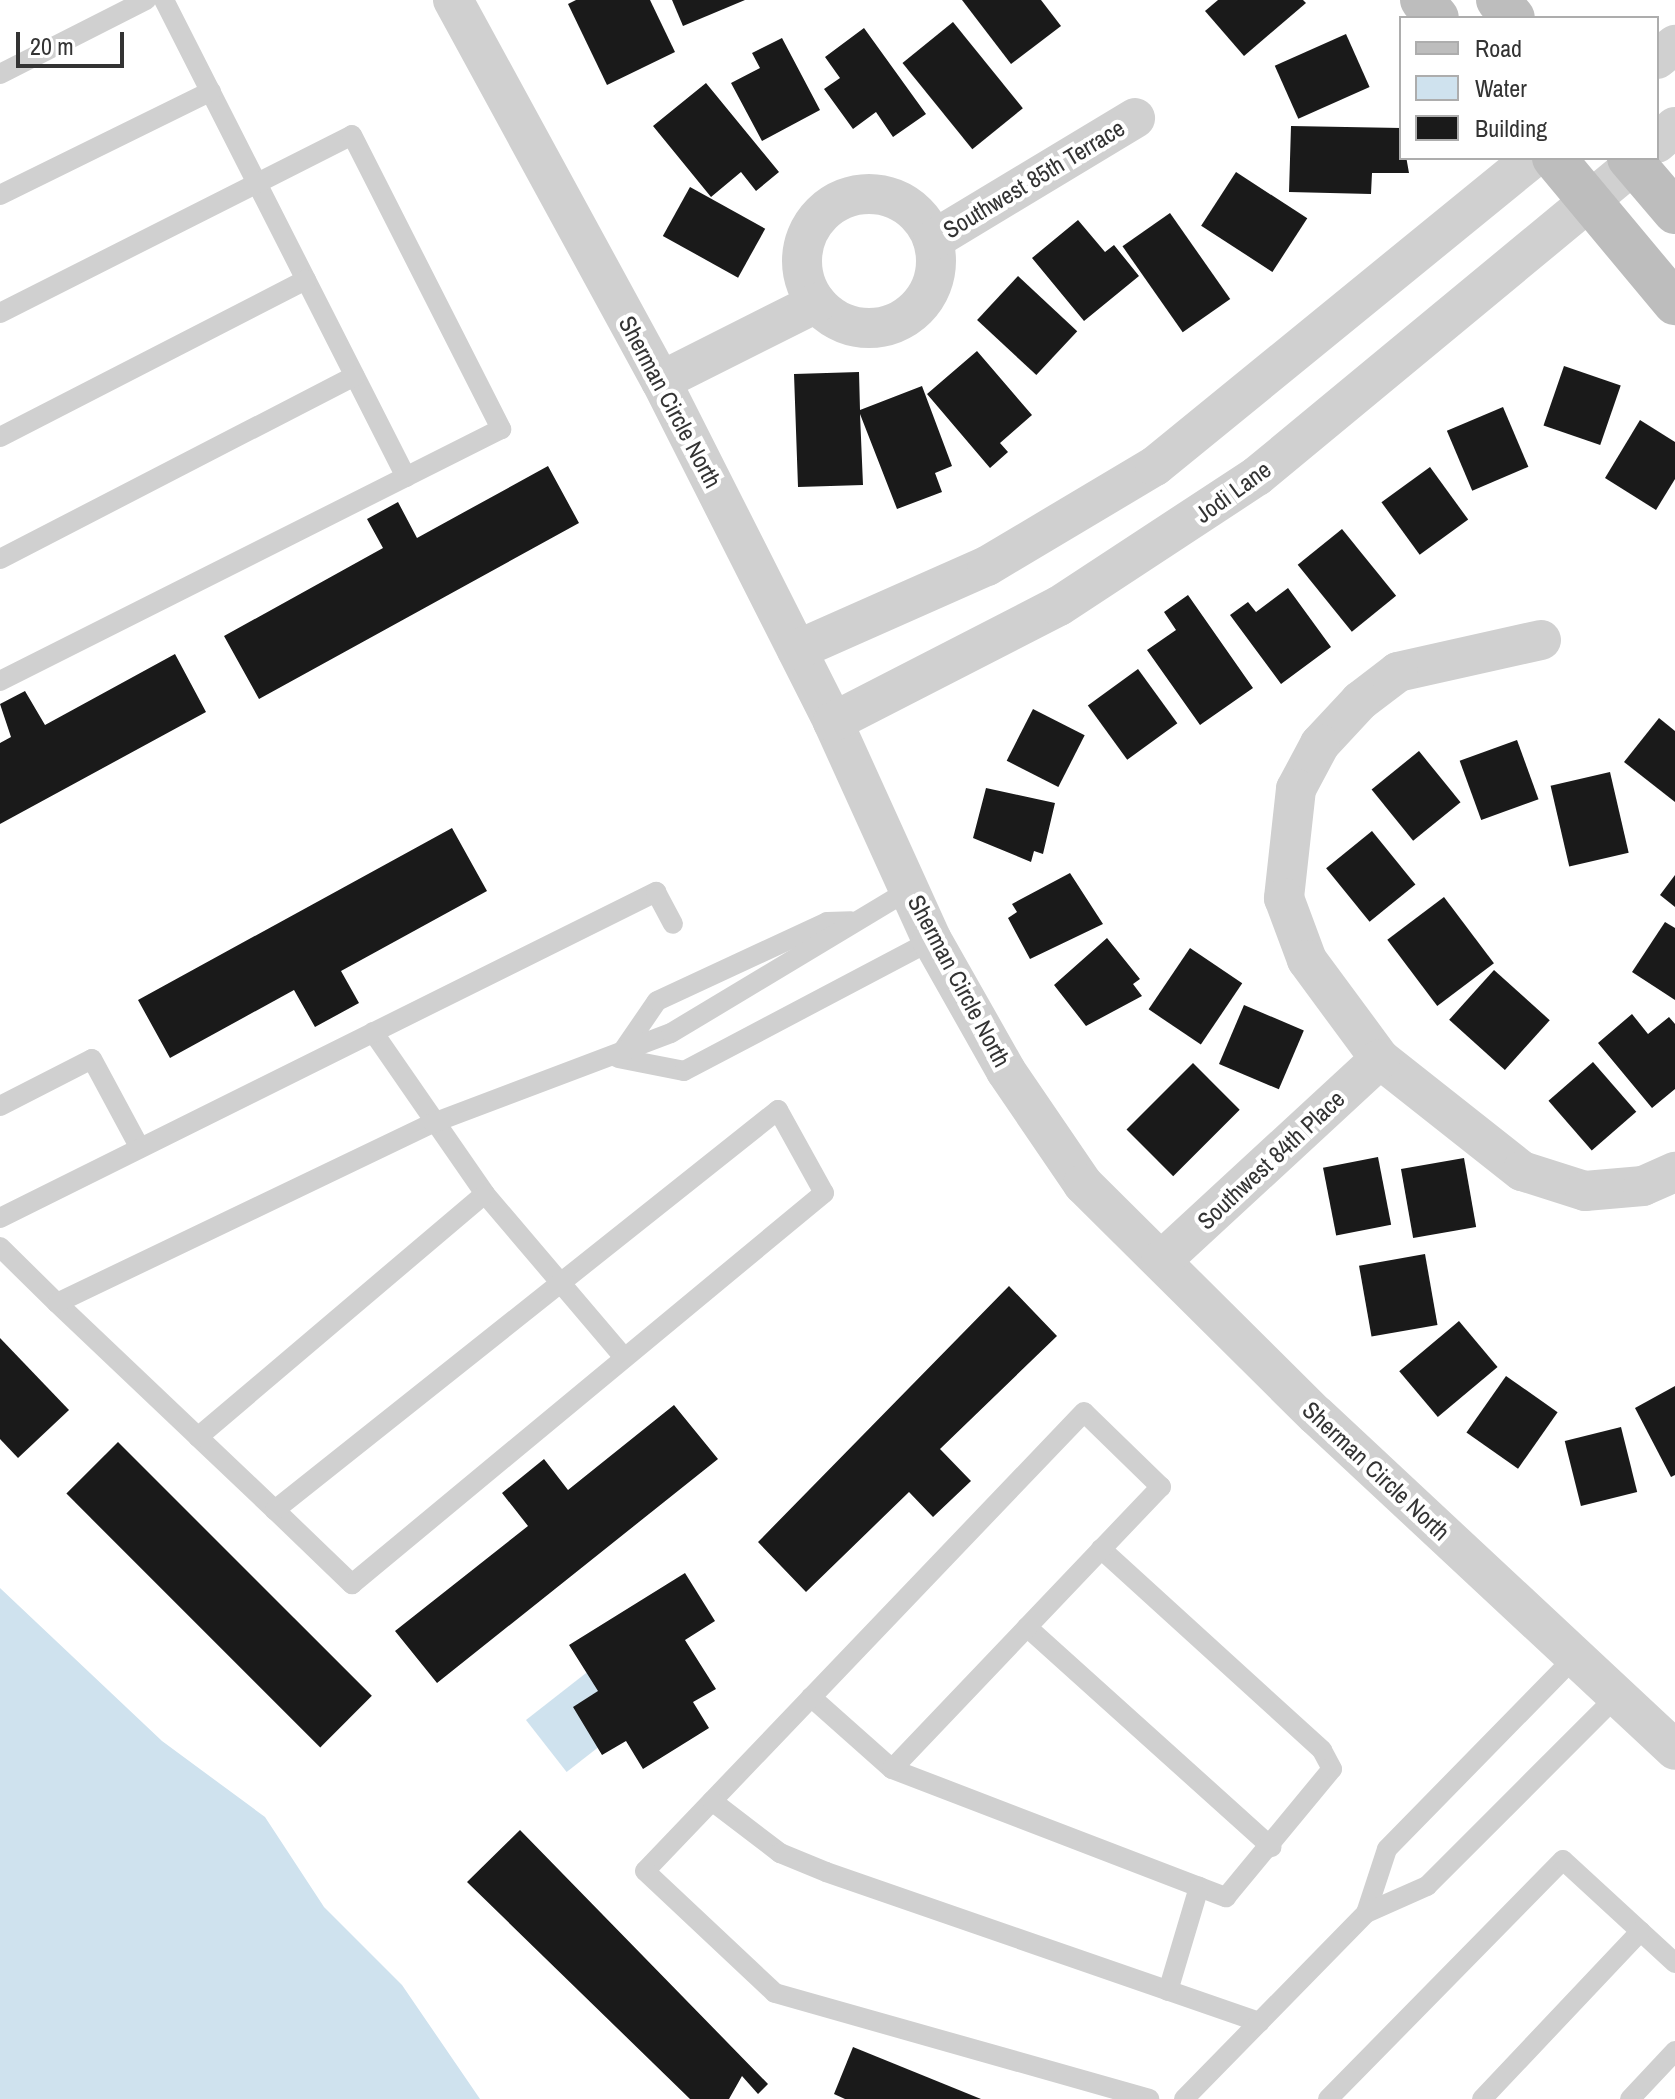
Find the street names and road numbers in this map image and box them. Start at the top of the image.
street label: Southwest 85th Terrace [938,113,1130,245]
street label: Sherman Circle North [613,311,727,493]
street label: Jodi Lane [1190,455,1276,529]
street label: Sherman Circle North [902,890,1016,1072]
street label: Southwest 84th Place [1192,1085,1350,1235]
street label: Sherman Circle North [1297,1396,1455,1546]

